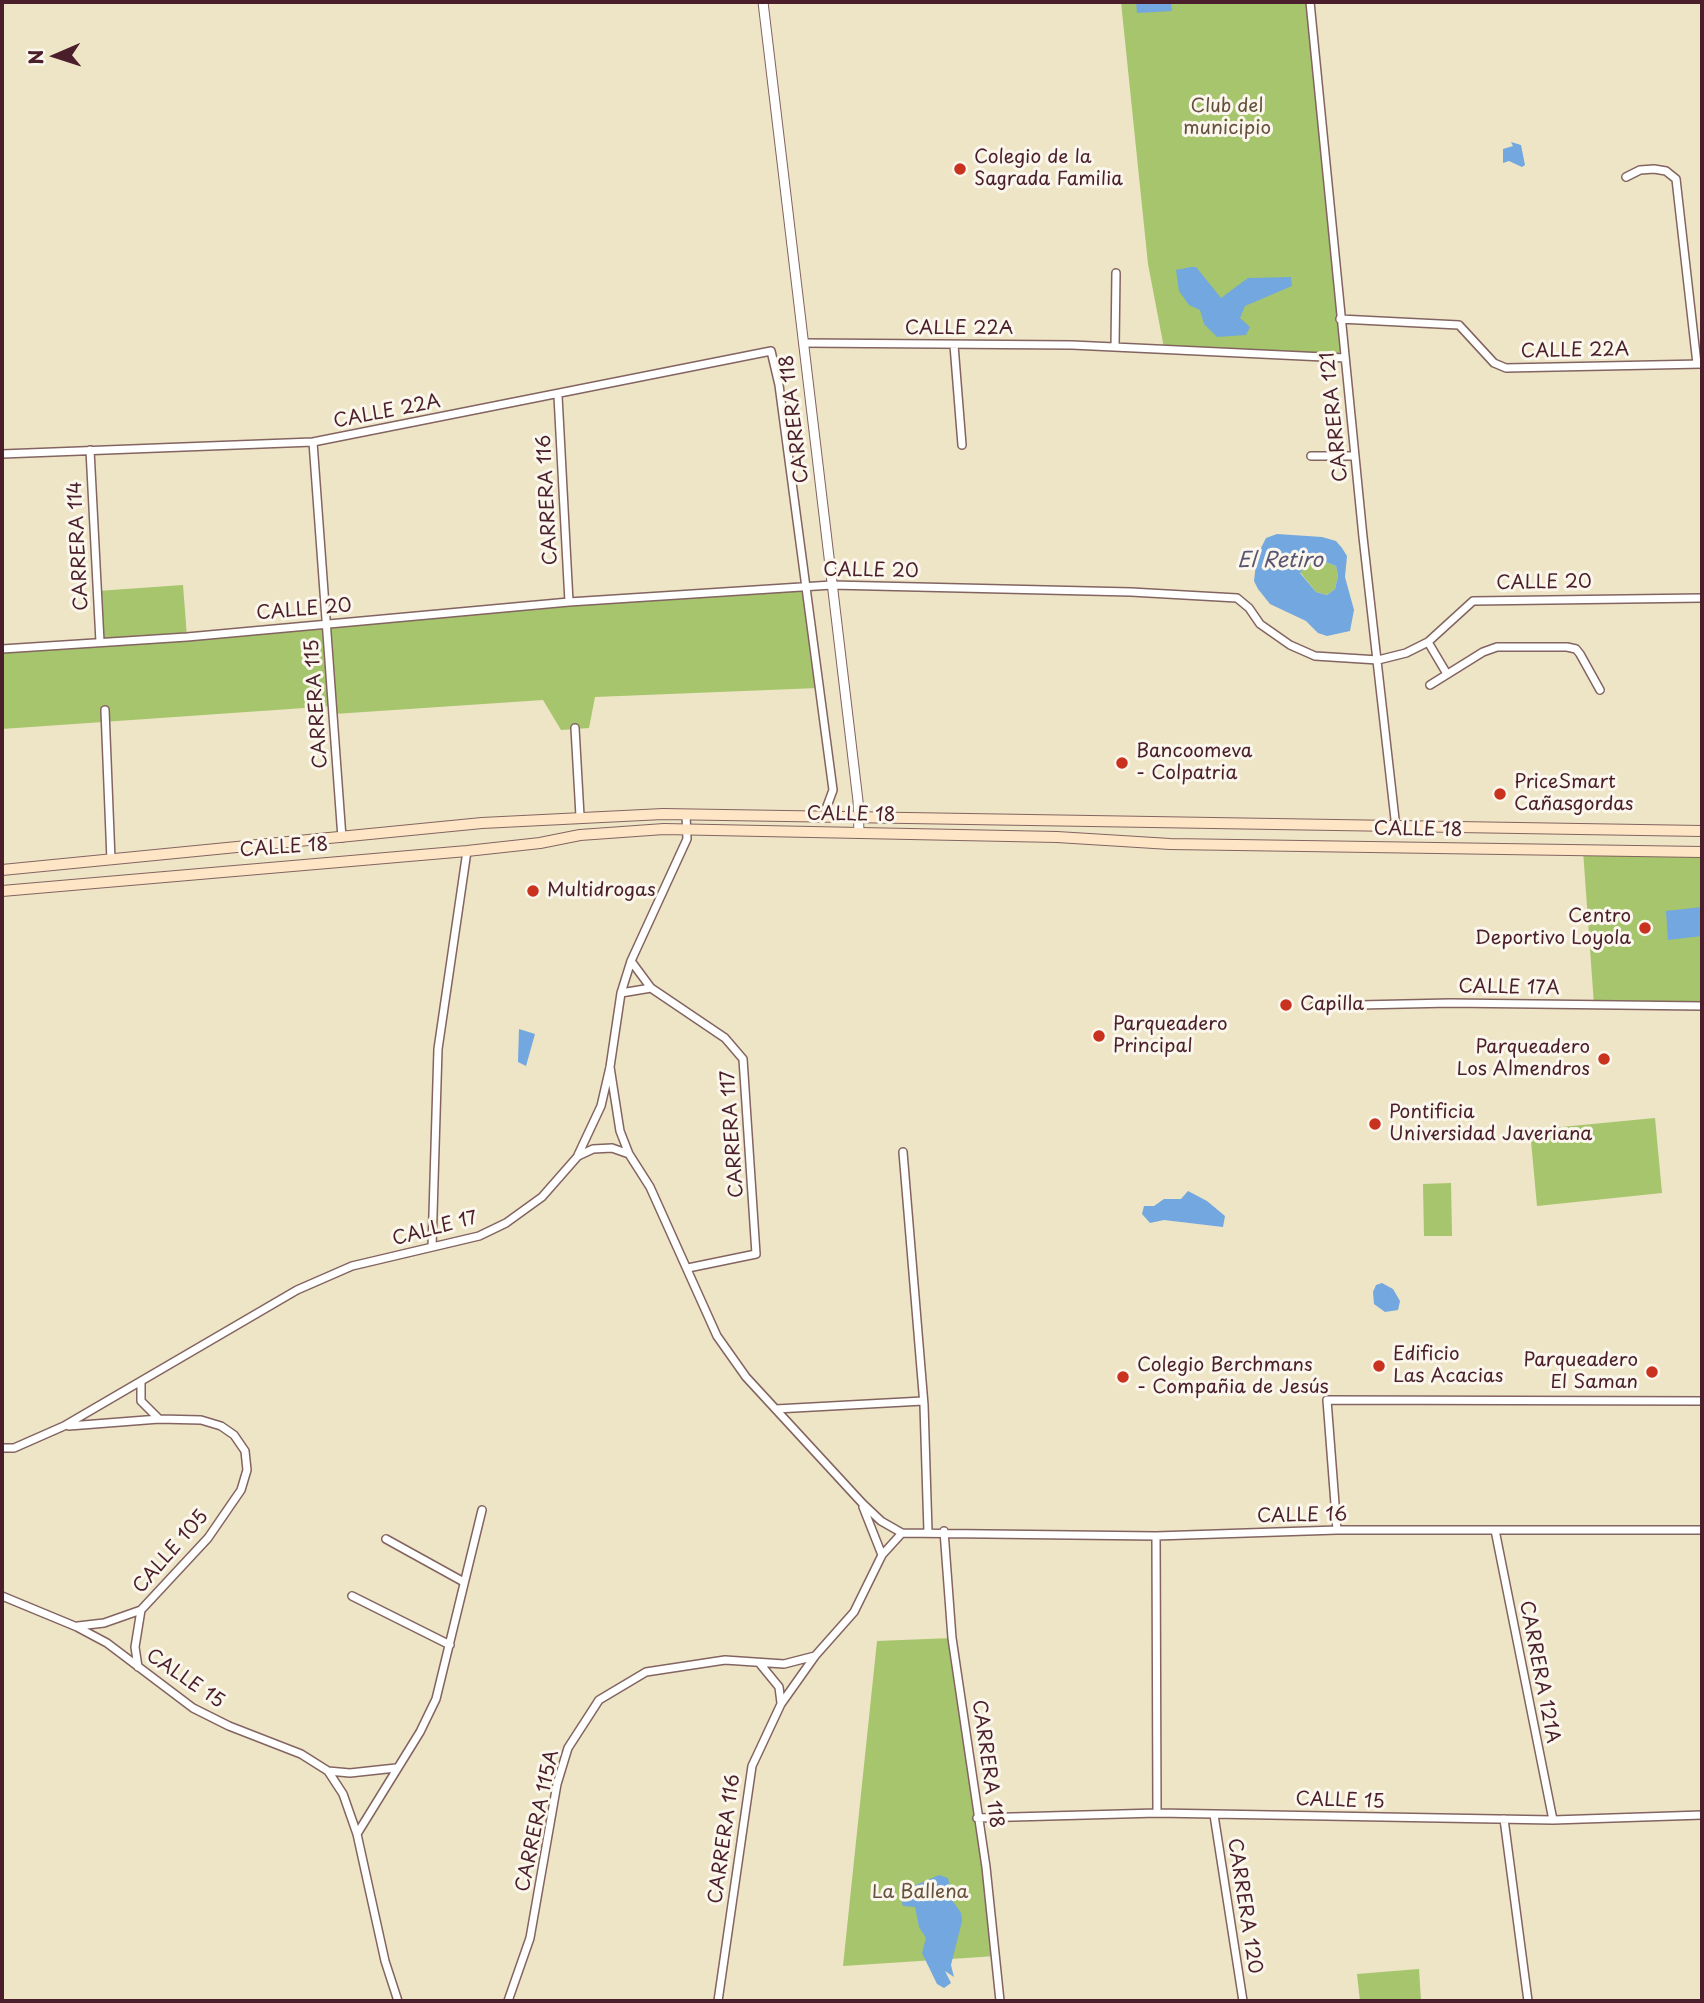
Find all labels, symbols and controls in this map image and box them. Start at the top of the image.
north arrow [21,21,91,91]
text: N [21,49,49,65]
park label: Club del municipio [1183,96,1271,140]
place label: Colegio de la Sagrada Familia [974,147,1123,191]
marker: Colegio de la Sagrada Familia [952,161,968,177]
street label: CALLE 22A [905,318,1013,340]
street label: CALLE 22A [1520,339,1630,363]
street label: CARRERA 121 [1317,351,1353,483]
street label: CARRERA 118 [776,354,814,484]
street label: CALLE 22A [332,390,442,434]
street label: CARRERA 116 [533,434,563,566]
street label: CARRERA 114 [64,481,94,611]
water label: El Retiro [1237,548,1323,574]
street label: CALLE 20 [823,559,919,583]
street label: CALLE 20 [1496,571,1592,595]
street label: CALLE 20 [255,594,353,626]
street label: CARRERA 115 [301,639,333,769]
place label: Bancoomeva - Colpatria [1136,741,1252,785]
marker: Bancoomeva - Colpatria [1114,755,1130,771]
place label: PriceSmart Cañasgordas [1514,772,1634,816]
marker: PriceSmart Cañasgordas [1492,786,1508,802]
street label: CALLE 18 [806,803,896,827]
street label: CALLE 18 [1373,818,1463,842]
street label: CALLE 18 [239,834,329,862]
place label: Multidrogas [547,880,656,902]
marker: Multidrogas [525,883,541,899]
place label: Centro Deportivo Loyola [1475,906,1631,950]
marker: Centro Deportivo Loyola [1637,920,1653,936]
street label: CALLE 17A [1458,976,1560,1000]
place label: Capilla [1300,994,1364,1016]
marker: Capilla [1278,997,1294,1013]
place label: Parqueadero Principal [1113,1014,1227,1058]
marker: Parqueadero Principal [1091,1028,1107,1044]
place label: Parqueadero Los Almendros [1457,1037,1590,1081]
marker: Parqueadero Los Almendros [1596,1051,1612,1067]
street label: CARRERA 117 [717,1069,749,1199]
place label: Pontificia Universidad Javeriana [1389,1102,1592,1146]
marker: Pontificia Universidad Javeriana [1367,1116,1383,1132]
street label: CALLE 17 [390,1207,480,1251]
place label: Edificio Las Acacias [1393,1344,1503,1388]
place label: Parqueadero El Saman [1524,1350,1638,1394]
place label: Colegio Berchmans - Compañia de Jesús [1137,1355,1329,1399]
marker: Edificio Las Acacias [1371,1358,1387,1374]
marker: Parqueadero El Saman [1644,1364,1660,1380]
marker: Colegio Berchmans - Compañia de Jesús [1115,1369,1131,1385]
street label: CALLE 16 [1257,1504,1347,1528]
street label: CALLE 105 [129,1506,213,1598]
street label: CARRERA 121A [1514,1599,1564,1745]
street label: CALLE 15 [142,1645,228,1713]
street label: CARRERA 118 [967,1698,1007,1830]
street label: CARRERA 115A [512,1748,564,1894]
street label: CARRERA 116 [705,1773,745,1905]
street label: CALLE 15 [1295,1788,1385,1814]
street label: CARRERA 120 [1222,1837,1266,1975]
park label: La Ballena [872,1882,968,1904]

